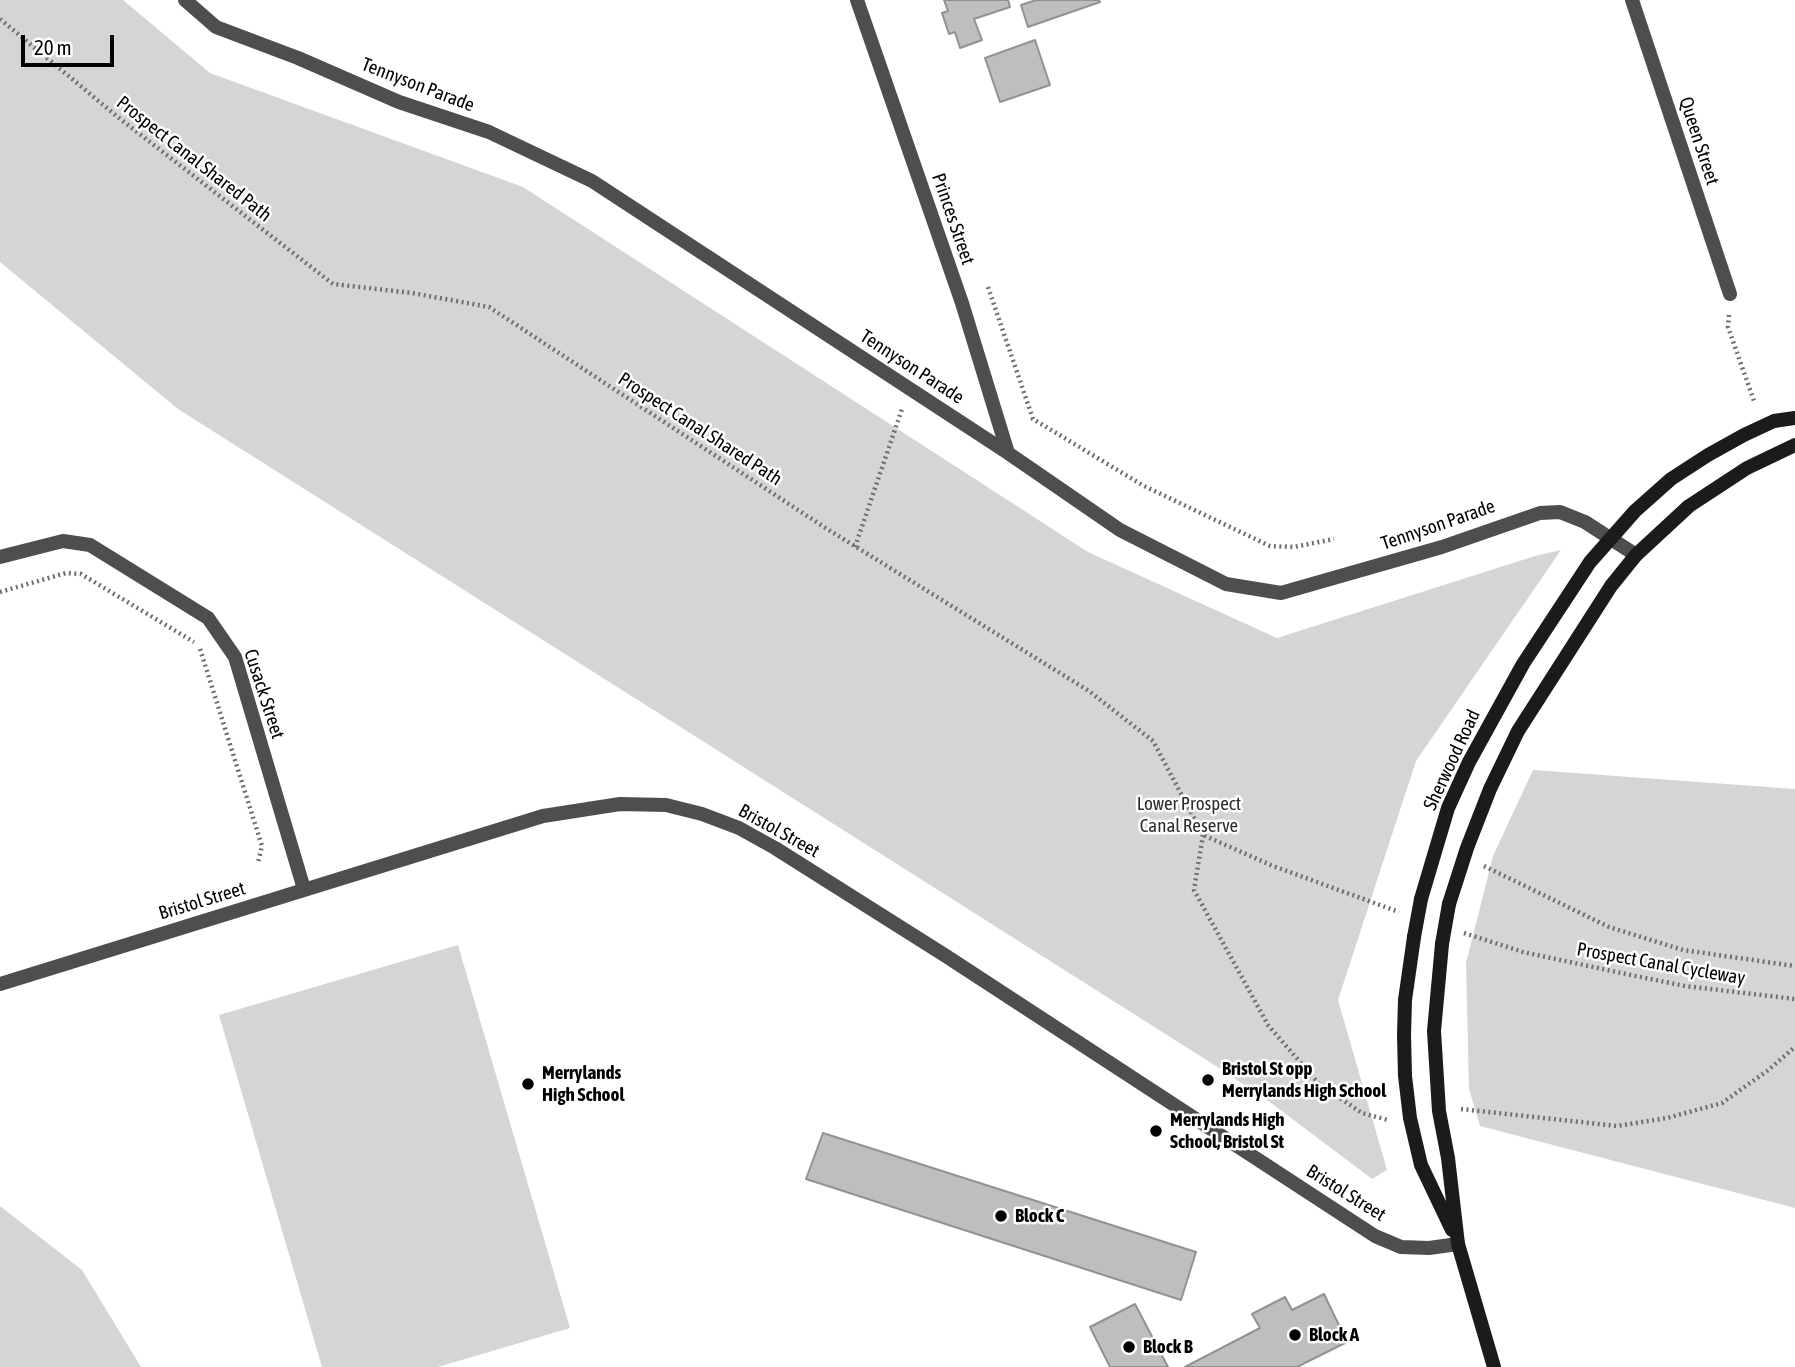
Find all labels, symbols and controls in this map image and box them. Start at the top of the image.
scale bar [24,21,117,65]
text: 20 m [34,35,72,59]
street label: Tennyson Parade [358,53,478,117]
street label: Prospect Canal Shared Path [112,91,276,227]
street label: Queen Street [1674,94,1724,188]
street label: Princes Street [927,170,979,268]
street label: Tennyson Parade [856,325,968,409]
street label: Prospect Canal Shared Path [614,368,786,490]
street label: Tennyson Parade [1378,495,1498,555]
street label: Cusack Street [239,646,289,742]
street label: Sherwood Road [1419,706,1485,814]
park label: Lower Prospect Canal Reserve [1137,793,1241,837]
street label: Bristol Street [734,799,824,863]
street label: Bristol Street [156,877,248,925]
street label: Prospect Canal Cycleway [1575,938,1747,990]
place label: Bristol St opp Merrylands High School [1222,1058,1386,1102]
place label: Merrylands High School [542,1062,625,1106]
marker: Bristol St opp Merrylands High School [1200,1072,1216,1088]
marker: Merrylands High School [520,1076,536,1092]
place label: Merrylands High School, Bristol St [1170,1109,1285,1153]
marker: Merrylands High School, Bristol St [1148,1123,1164,1139]
street label: Bristol Street [1302,1160,1390,1226]
place label: Block C [1015,1205,1064,1227]
marker: Block C [993,1208,1009,1224]
place label: Block A [1309,1324,1359,1346]
marker: Block A [1287,1327,1303,1343]
place label: Block B [1143,1336,1193,1358]
marker: Block B [1121,1339,1137,1355]

